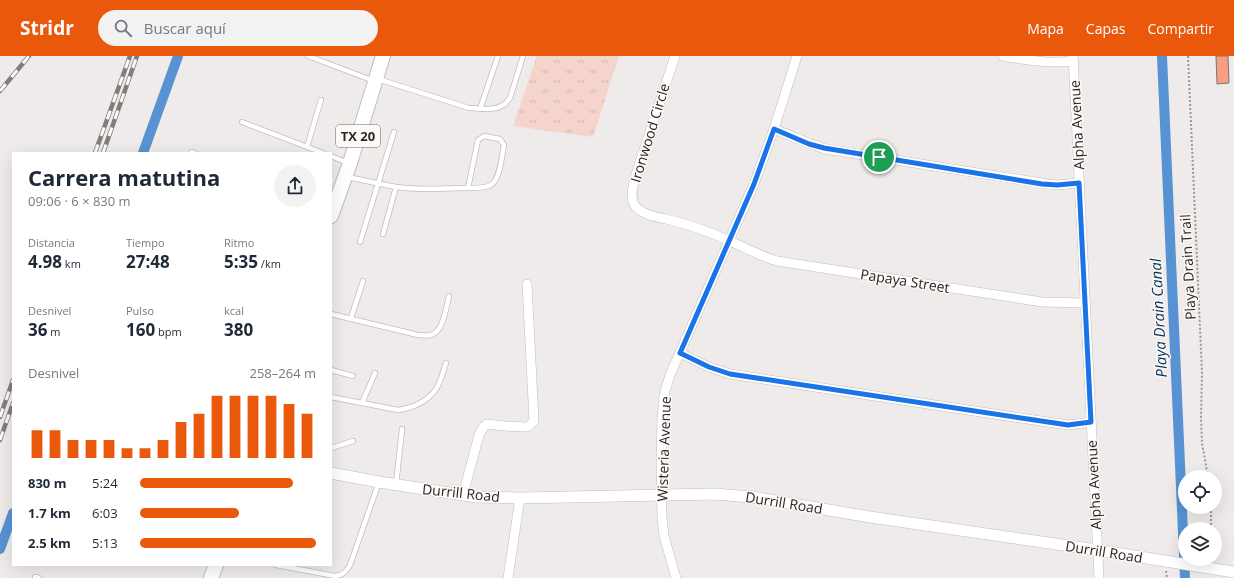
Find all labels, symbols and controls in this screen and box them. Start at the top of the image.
search box [98,10,378,46]
text: Stridr [20,15,74,41]
icon: search [112,17,134,39]
text: Buscar aquí [144,18,226,38]
text: Mapa [1027,19,1064,38]
text: Capas [1086,19,1125,38]
text: Compartir [1147,19,1214,38]
street label: Alpha Avenue [1065,80,1088,170]
street label: Ironwood Circle [625,81,674,185]
road number: TX 20 [336,125,380,147]
pin [862,140,896,174]
icon: arrive [868,146,890,168]
text: Carrera matutina [28,162,220,192]
button: share [274,165,316,207]
text: 09:06 · 6 × 830 m [28,192,131,210]
street label: Playa Drain Trail [1175,214,1200,320]
text: Distancia [28,235,75,250]
text: Tiempo [126,235,165,250]
text: Ritmo [224,235,254,250]
text: 4.98 [28,250,62,273]
text: 27:48 [126,250,170,273]
text: 5:35 [224,250,258,273]
text: km [62,256,81,271]
text: /km [258,256,281,271]
water label: Playa Drain Canal [1145,257,1171,378]
street label: Papaya Street [859,264,951,297]
text: Desnivel [28,303,71,318]
text: Pulso [126,303,154,318]
text: kcal [224,303,244,318]
text: 36 [28,318,47,341]
text: 160 [126,318,155,341]
text: 380 [224,318,253,341]
text: m [47,324,61,339]
text: bpm [155,324,182,339]
text: Desnivel [28,364,79,382]
text: 258–264 m [249,364,316,382]
street label: Wisteria Avenue [652,396,675,502]
street label: Alpha Avenue [1082,440,1105,530]
map controls [1178,470,1222,566]
button: locate [1178,470,1222,514]
text: 830 m [28,474,66,492]
text: 5:24 [92,474,118,492]
street label: Durrill Road [421,479,501,506]
street label: Durrill Road [744,487,824,518]
text: 1.7 km [28,504,71,522]
text: 6:03 [92,504,118,522]
button: layers [1178,522,1222,566]
text: 2.5 km [28,534,71,552]
text: 5:13 [92,534,118,552]
street label: Durrill Road [1064,536,1144,567]

